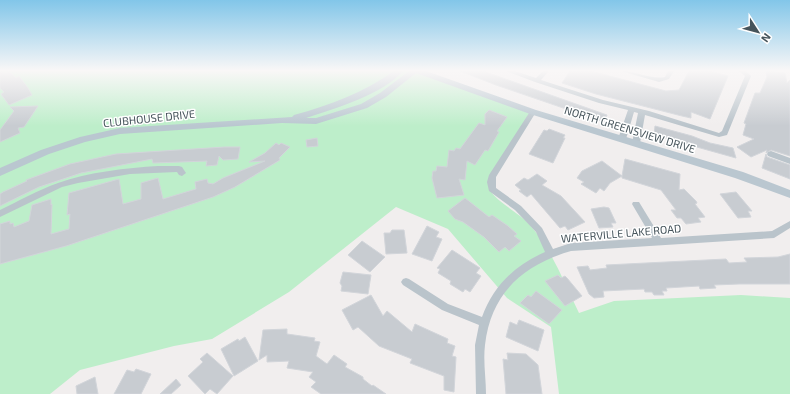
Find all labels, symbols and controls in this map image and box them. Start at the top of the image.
north arrow [738,12,778,52]
text: N [759,31,774,45]
street label: NORTH GREENSVIEW DRIVE [563,103,697,155]
street label: CLUBHOUSE DRIVE [102,107,196,129]
street label: WATERVILLE LAKE ROAD [560,221,682,245]

